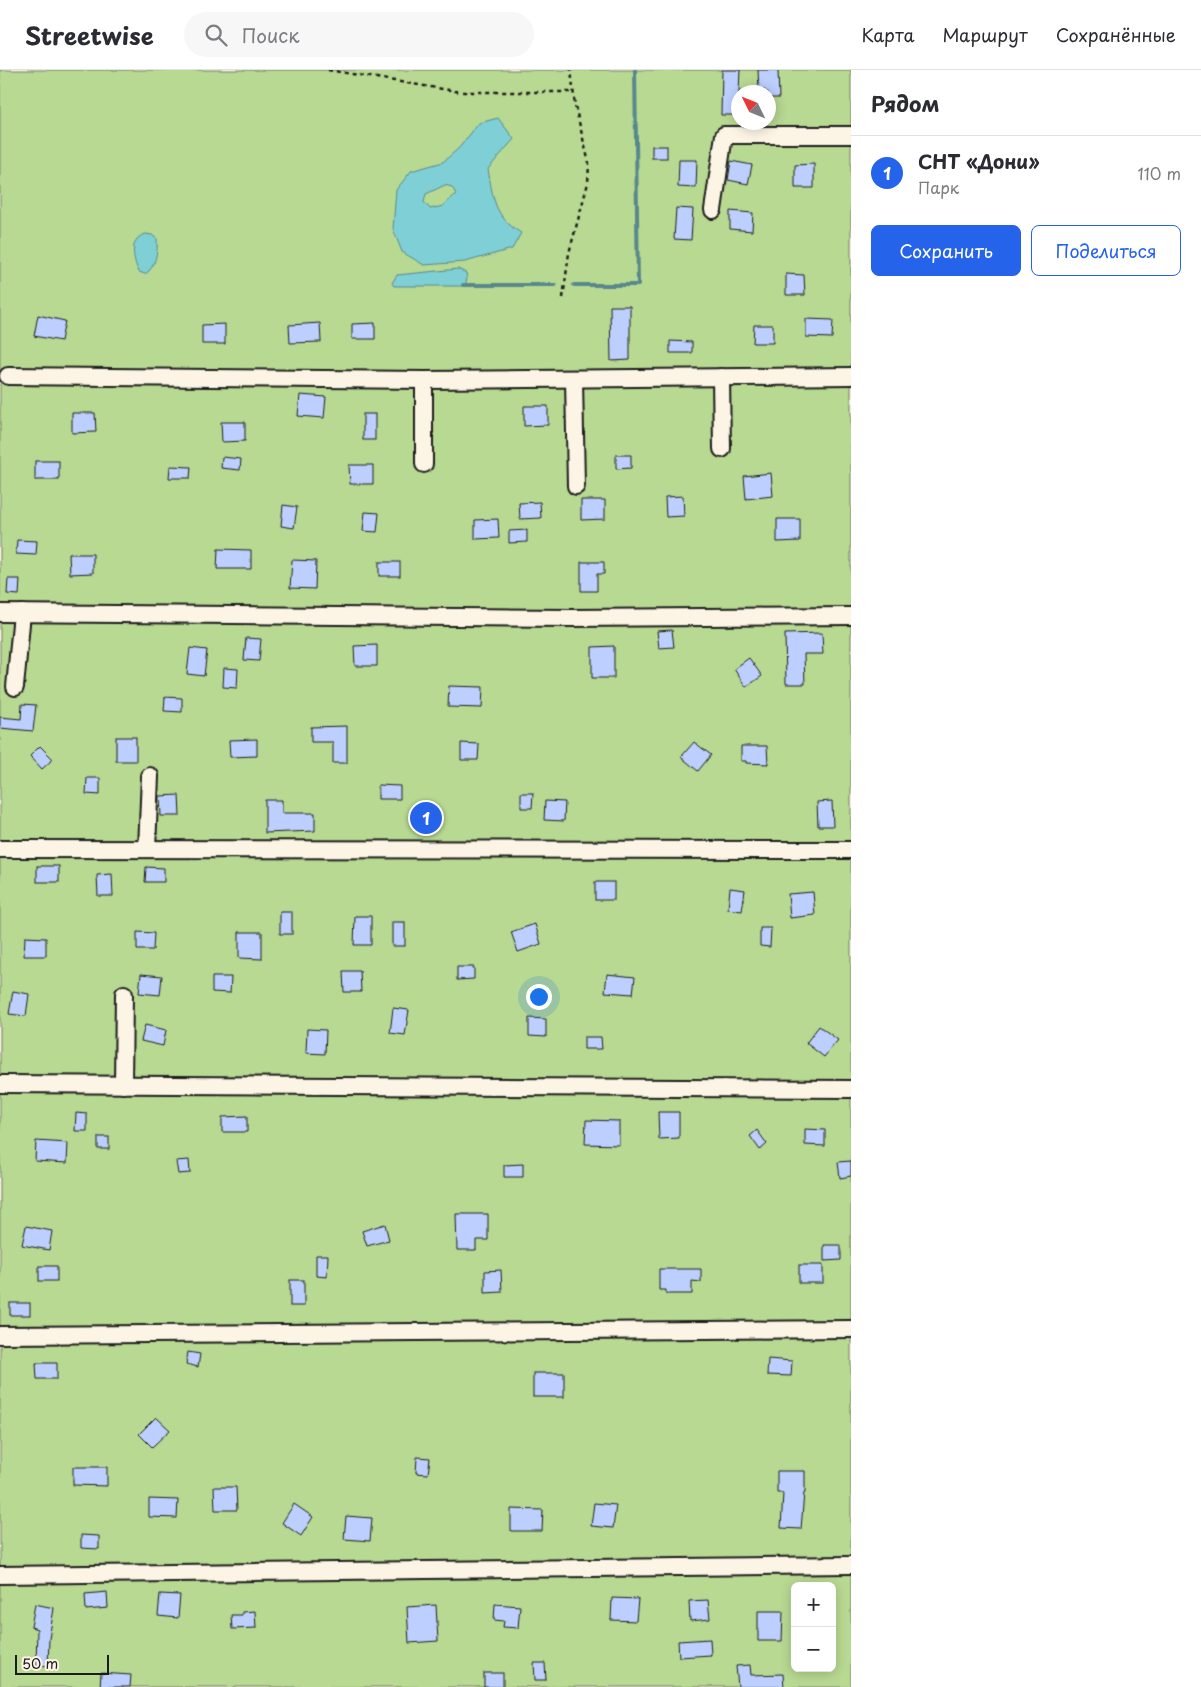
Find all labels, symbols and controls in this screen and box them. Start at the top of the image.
search box [184,12,534,57]
text: Streetwise [25,17,154,53]
icon: search [202,21,230,49]
text: Поиск [242,21,299,49]
text: Карта [862,21,914,48]
text: Маршрут [942,21,1028,48]
text: Сохранённые [1056,21,1176,48]
north arrow [731,85,776,130]
text: Рядом [871,87,939,119]
text: СНТ «Дони» [918,147,1040,175]
text: 1 [883,161,891,185]
text: 110 m [1138,161,1181,185]
text: Парк [918,175,959,199]
button: Сохранить [871,225,1021,276]
button: Поделиться [1031,225,1181,276]
pin: 1 [410,799,442,837]
your location [526,984,552,1010]
map controls [791,1582,836,1672]
button: + [791,1582,836,1627]
button: − [791,1627,836,1672]
scale bar [15,1652,109,1675]
text: 50 m [22,1653,58,1674]

